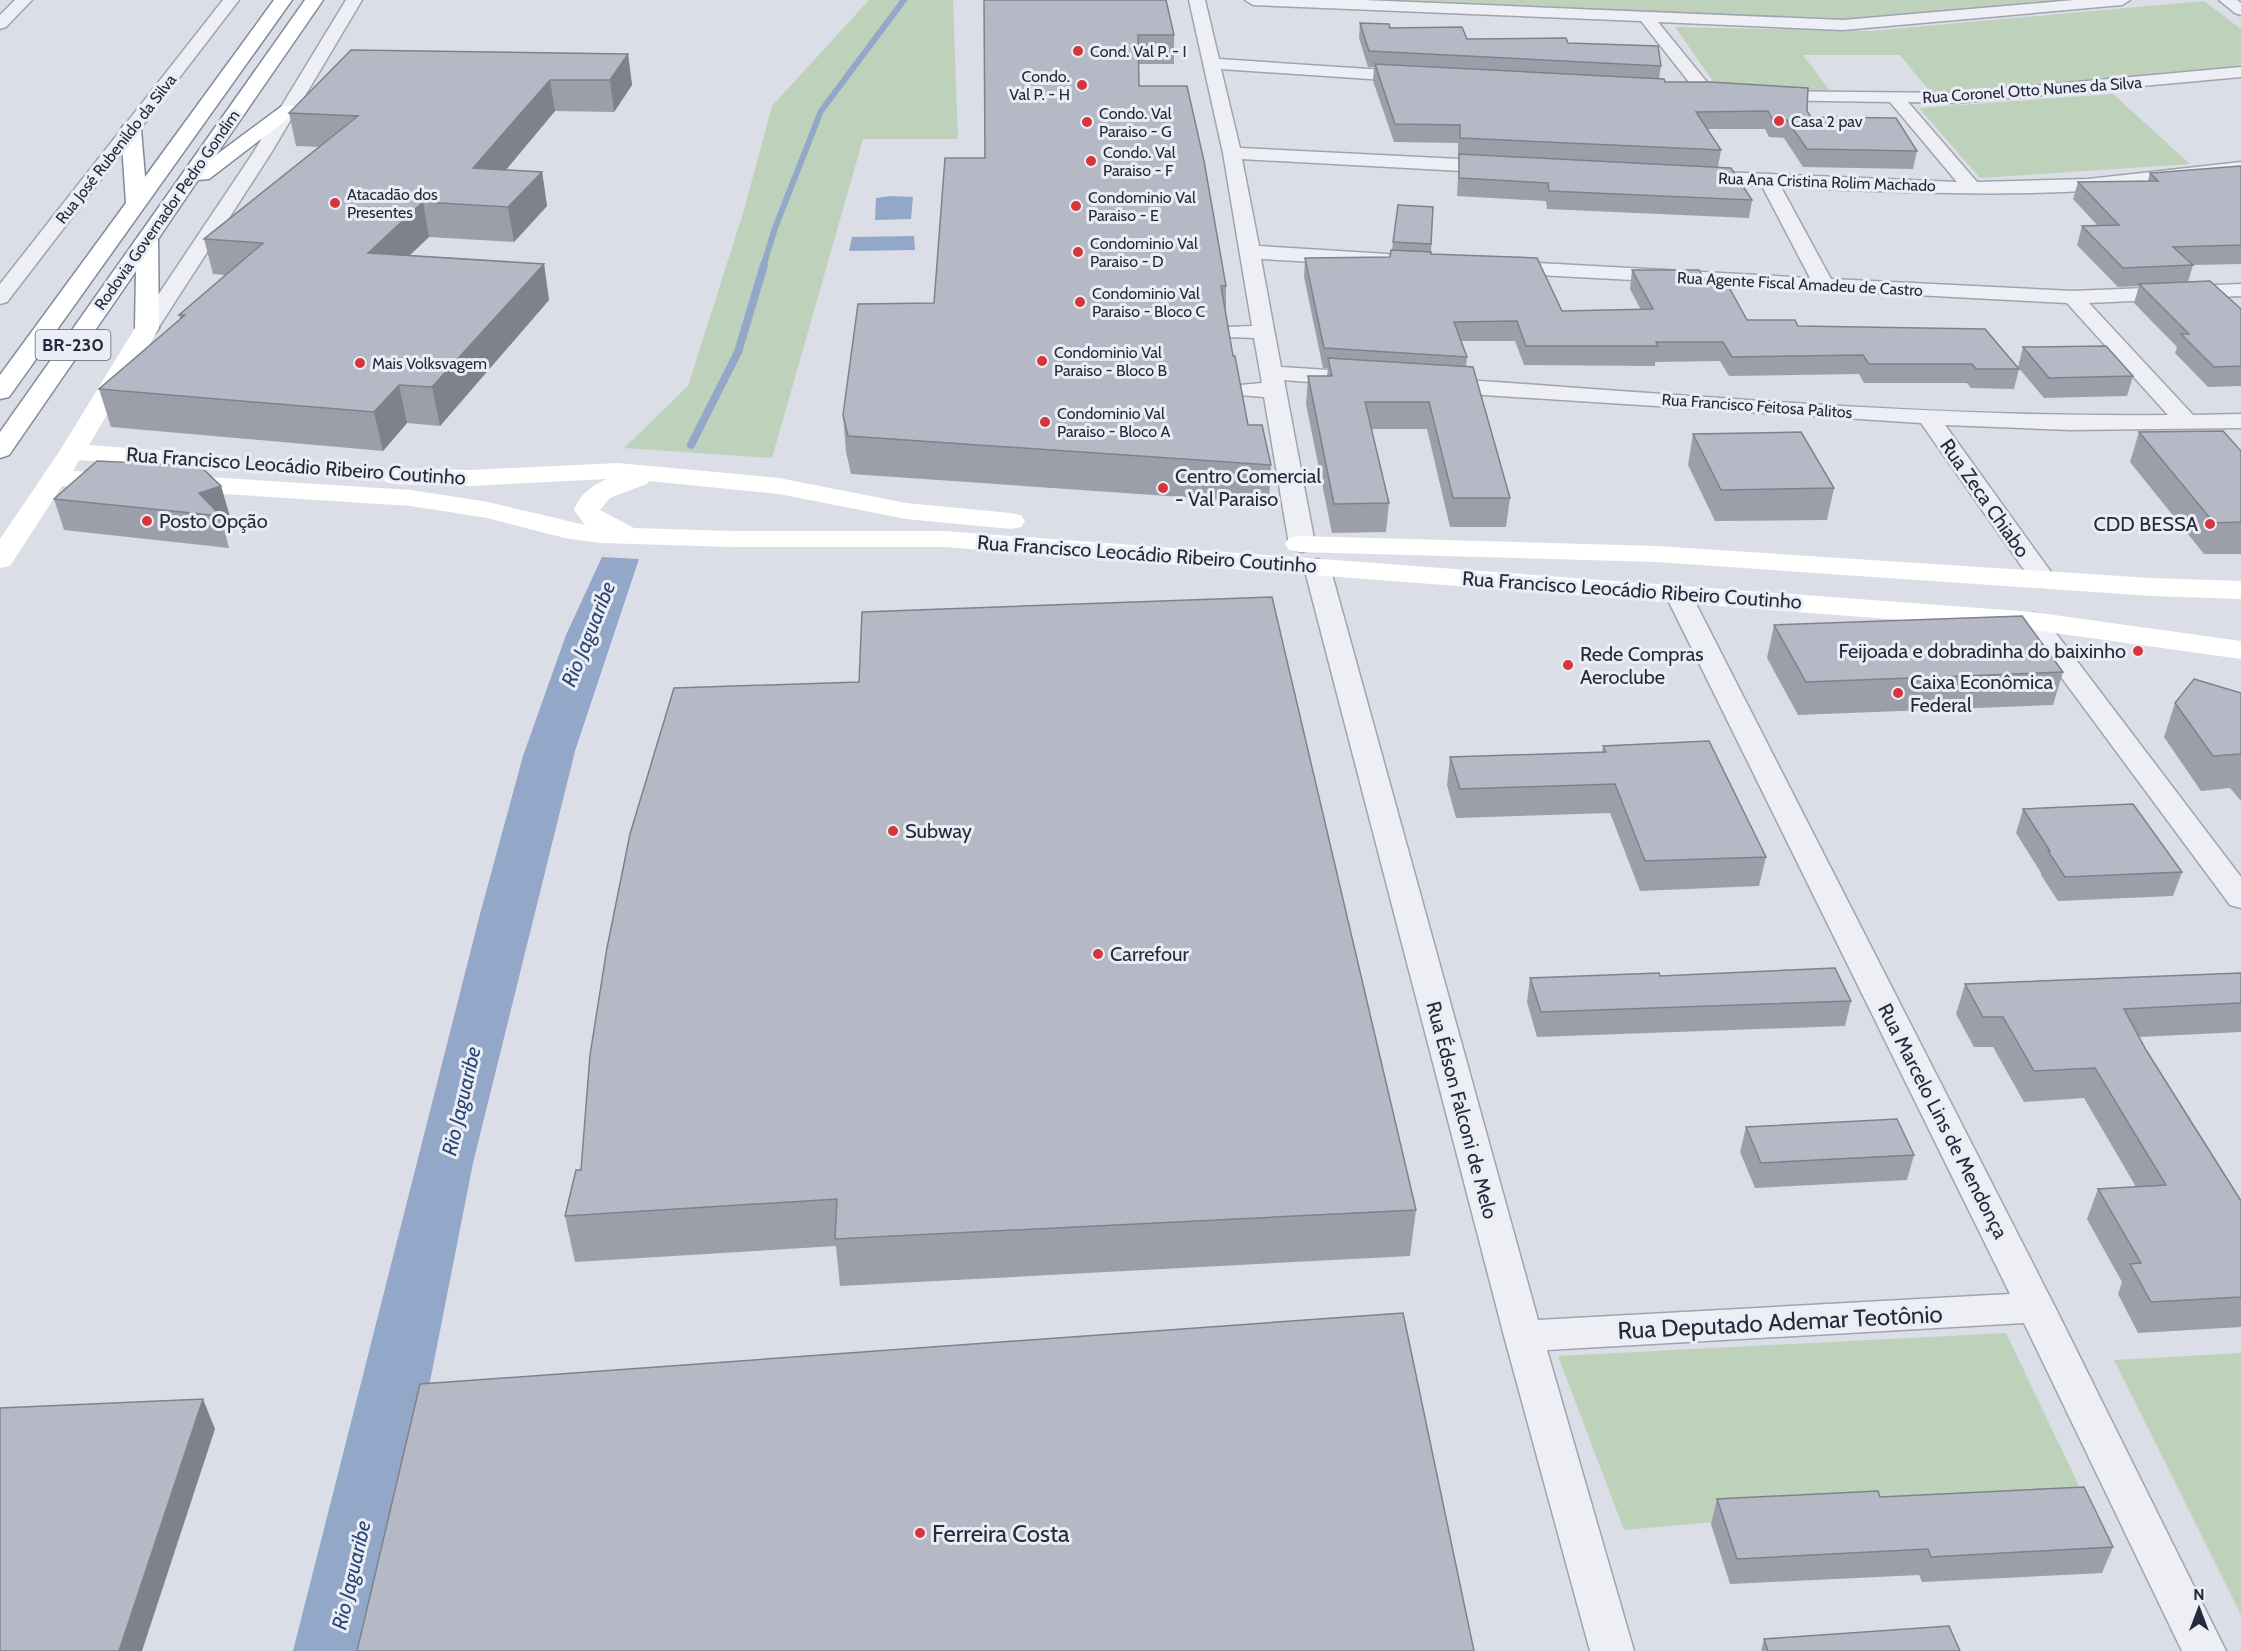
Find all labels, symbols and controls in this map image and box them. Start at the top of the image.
place label: Cond. Val P. - I [1090,42,1187,61]
marker: Cond. Val P. - I [1071,44,1085,58]
place label: Condo. Val P. - H [1009,67,1070,104]
street label: Rua José Rubenildo da Silva [52,70,180,227]
street label: Rua Coronel Otto Nunes da Silva [1922,73,2143,107]
marker: Condo. Val P. - H [1075,78,1089,92]
place label: Condo. Val Paraiso - G [1099,104,1172,141]
street label: Rodovia Governador Pedro Gondim [91,106,243,314]
place label: Casa 2 pav [1791,112,1863,131]
marker: Casa 2 pav [1772,114,1786,128]
marker: Condo. Val Paraiso - G [1080,115,1094,129]
place label: Condo. Val Paraiso - F [1103,143,1176,180]
marker: Condo. Val Paraiso - F [1084,154,1098,168]
street label: Rua Ana Cristina Rolim Machado [1718,169,1936,195]
place label: Atacadão dos Presentes [347,185,438,222]
place label: Condominio Val Paraiso - E [1088,188,1196,225]
marker: Atacadão dos Presentes [328,196,342,210]
marker: Condominio Val Paraiso - E [1069,199,1083,213]
place label: Condominio Val Paraiso - D [1090,234,1198,271]
marker: Condominio Val Paraiso - D [1071,245,1085,259]
street label: Rua Agente Fiscal Amadeu de Castro [1677,268,1924,300]
place label: Condominio Val Paraiso - Bloco C [1092,284,1206,321]
marker: Condominio Val Paraiso - Bloco C [1073,295,1087,309]
road number: BR-230 [36,330,110,360]
place label: Condominio Val Paraiso - Bloco B [1054,343,1168,380]
place label: Mais Volksvagem [372,354,487,373]
marker: Condominio Val Paraiso - Bloco B [1035,354,1049,368]
marker: Mais Volksvagem [353,356,367,370]
street label: Rua Francisco Feitosa Palitos [1661,390,1853,422]
place label: Condominio Val Paraiso - Bloco A [1057,404,1171,441]
marker: Condominio Val Paraiso - Bloco A [1038,415,1052,429]
street label: Rua Zeca Chiabo [1935,434,2035,562]
street label: Rua Francisco Leocádio Ribeiro Coutinho [125,442,467,490]
place label: Centro Comercial - Val Paraiso [1175,464,1321,511]
marker: Centro Comercial - Val Paraiso [1156,481,1170,495]
place label: Posto Opção [159,509,268,533]
place label: CDD BESSA [2093,512,2199,536]
marker: Posto Opção [140,514,154,528]
marker: CDD BESSA [2203,517,2217,531]
street label: Rua Francisco Leocádio Ribeiro Coutinho [976,530,1318,578]
street label: Rua Francisco Leocádio Ribeiro Coutinho [1461,566,1803,614]
water label: Rio Jaguaribe [556,578,620,690]
place label: Feijoada e dobradinha do baixinho [1838,639,2126,663]
place label: Rede Compras Aeroclube [1580,642,1704,689]
marker: Feijoada e dobradinha do baixinho [2131,644,2145,658]
marker: Rede Compras Aeroclube [1561,658,1575,672]
place label: Caixa Econômica Federal [1910,670,2053,717]
marker: Caixa Econômica Federal [1891,686,1905,700]
place label: Subway [905,819,972,843]
marker: Subway [886,824,900,838]
place label: Carrefour [1110,942,1189,966]
marker: Carrefour [1091,947,1105,961]
street label: Rua Édson Falconi de Melo [1421,999,1503,1221]
street label: Rua Marcelo Lins de Mendonça [1873,999,2013,1243]
water label: Rio Jaguaribe [436,1044,486,1158]
street label: Rua Deputado Ademar Teotônio [1617,1299,1943,1345]
water label: Rio Jaguaribe [326,1518,376,1632]
place label: Ferreira Costa [932,1519,1070,1548]
marker: Ferreira Costa [913,1526,927,1540]
north arrow [2169,1579,2229,1639]
text: N [2193,1585,2205,1604]

